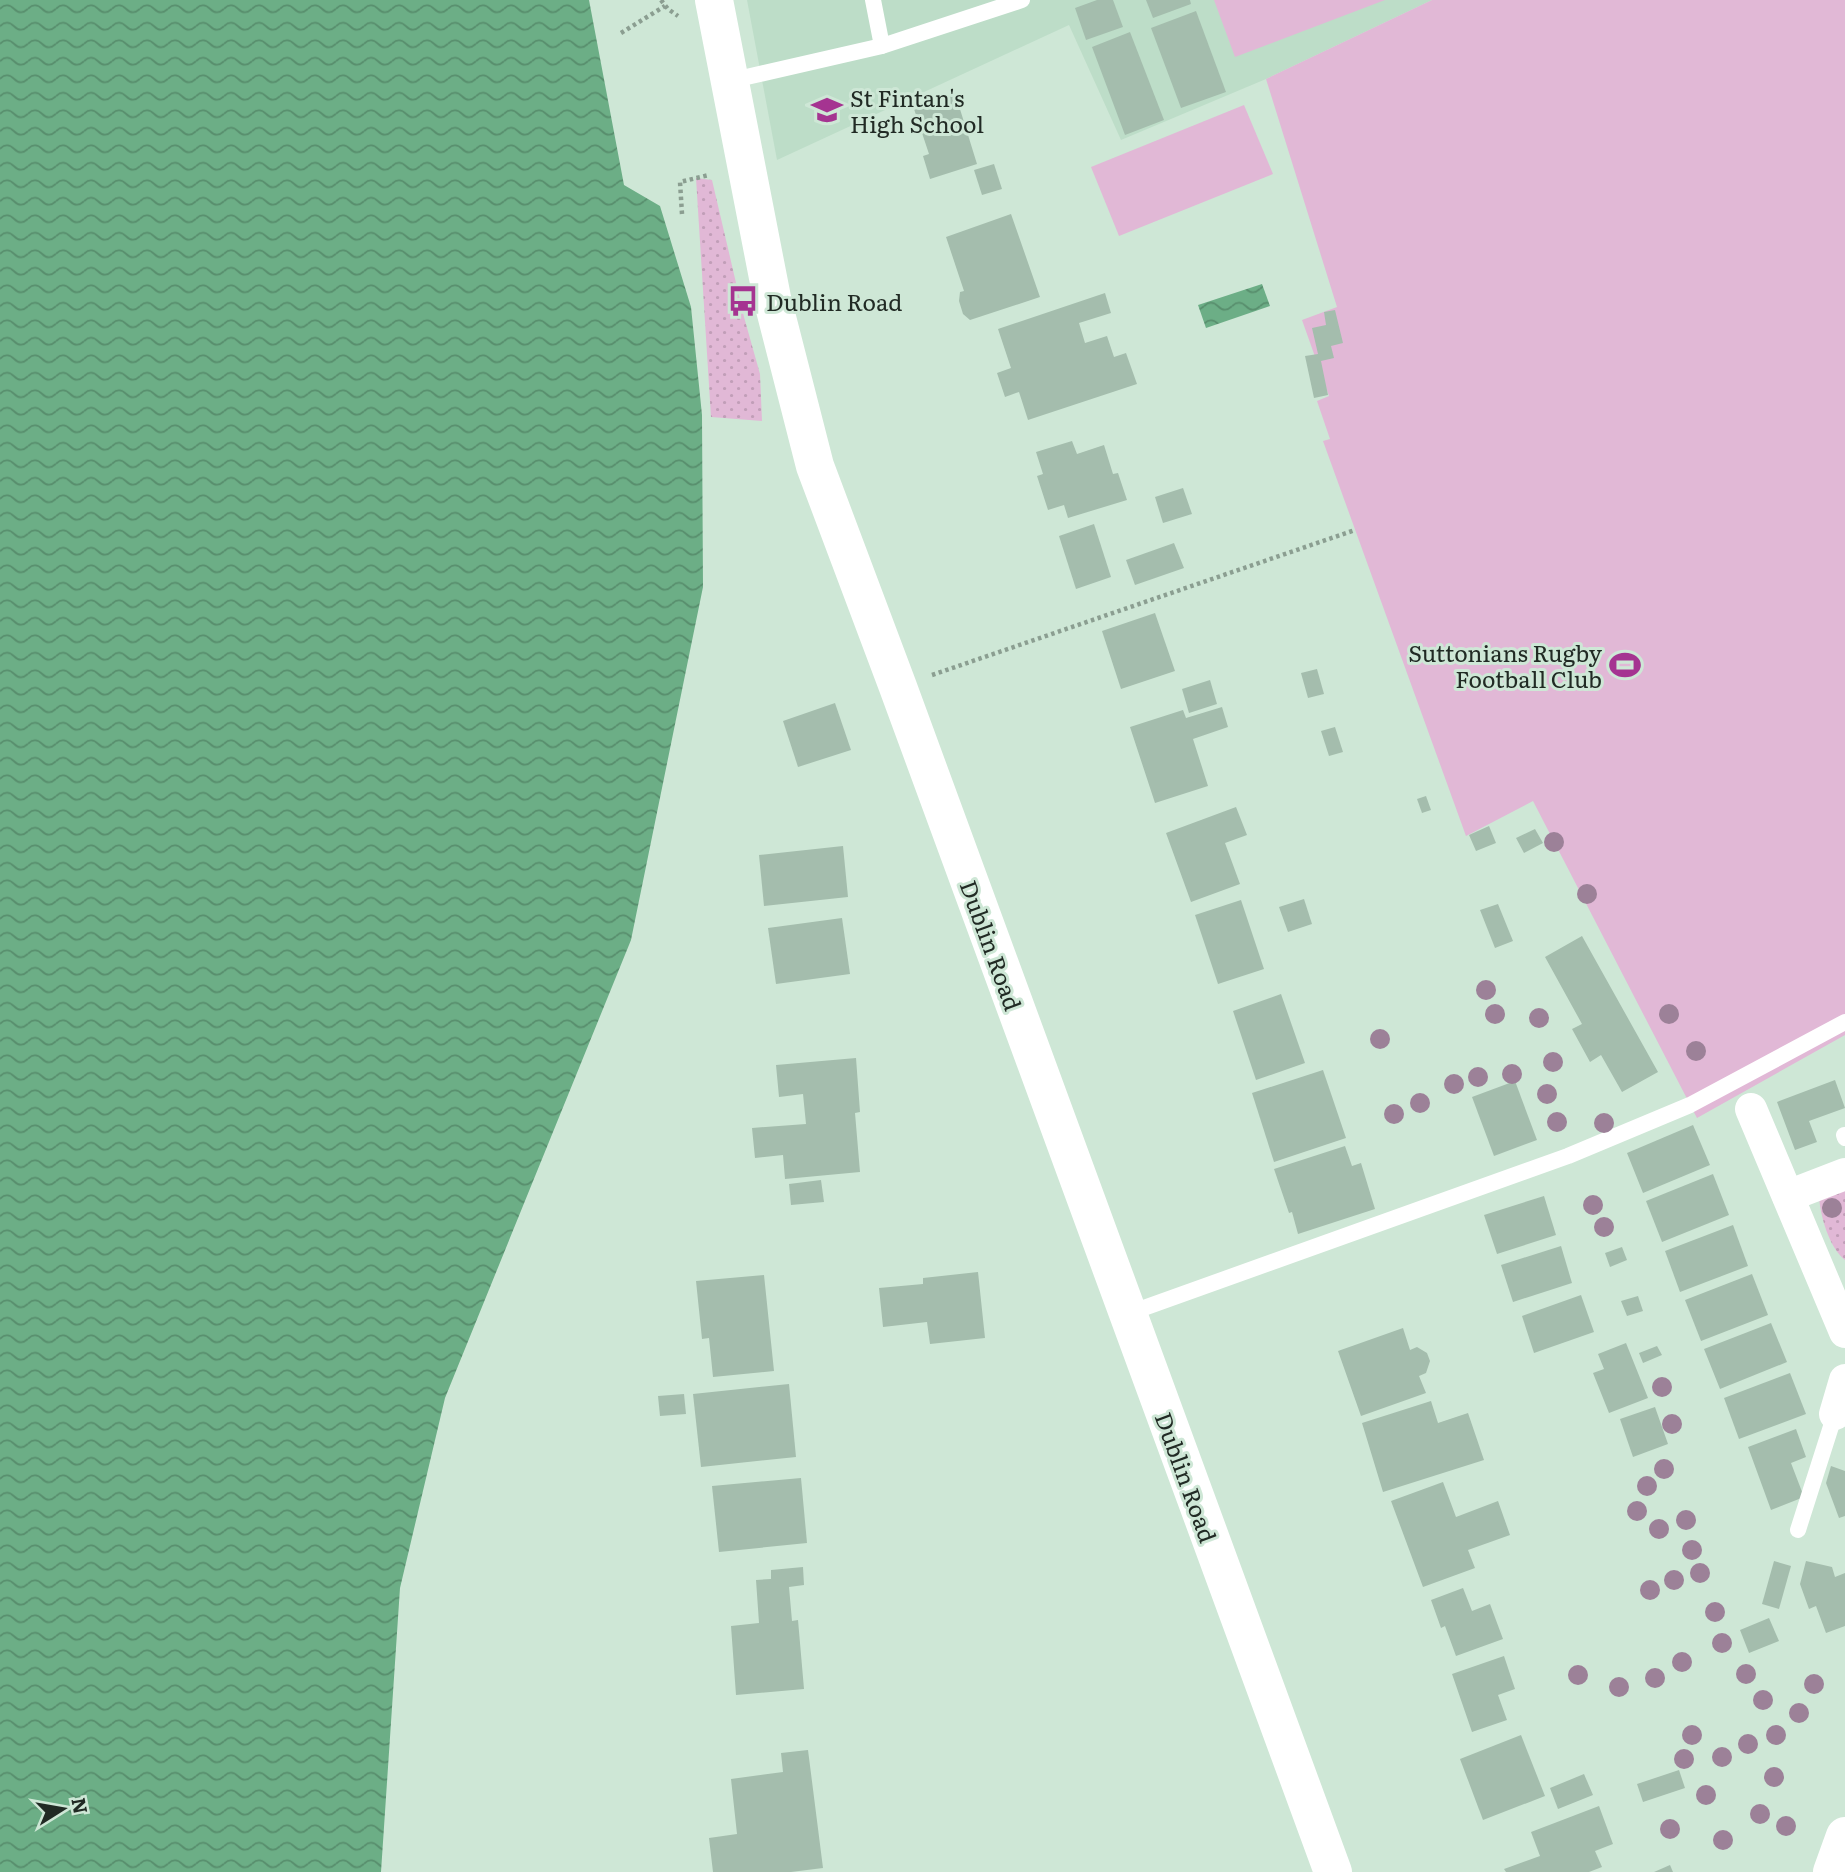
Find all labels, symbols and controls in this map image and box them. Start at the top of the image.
place label: St Fintan's High School [850,80,984,140]
school or university icon: St Fintan's High School [810,93,844,127]
bus stop icon: Dublin Road [726,284,760,318]
place label: Dublin Road [766,284,902,318]
place label: Suttonians Rugby Football Club [1408,635,1603,695]
sports icon: Suttonians Rugby Football Club [1608,648,1642,682]
street label: Dublin Road [953,875,1031,1015]
street label: Dublin Road [1148,1407,1226,1547]
north arrow [28,1774,98,1844]
text: N [65,1795,96,1816]

